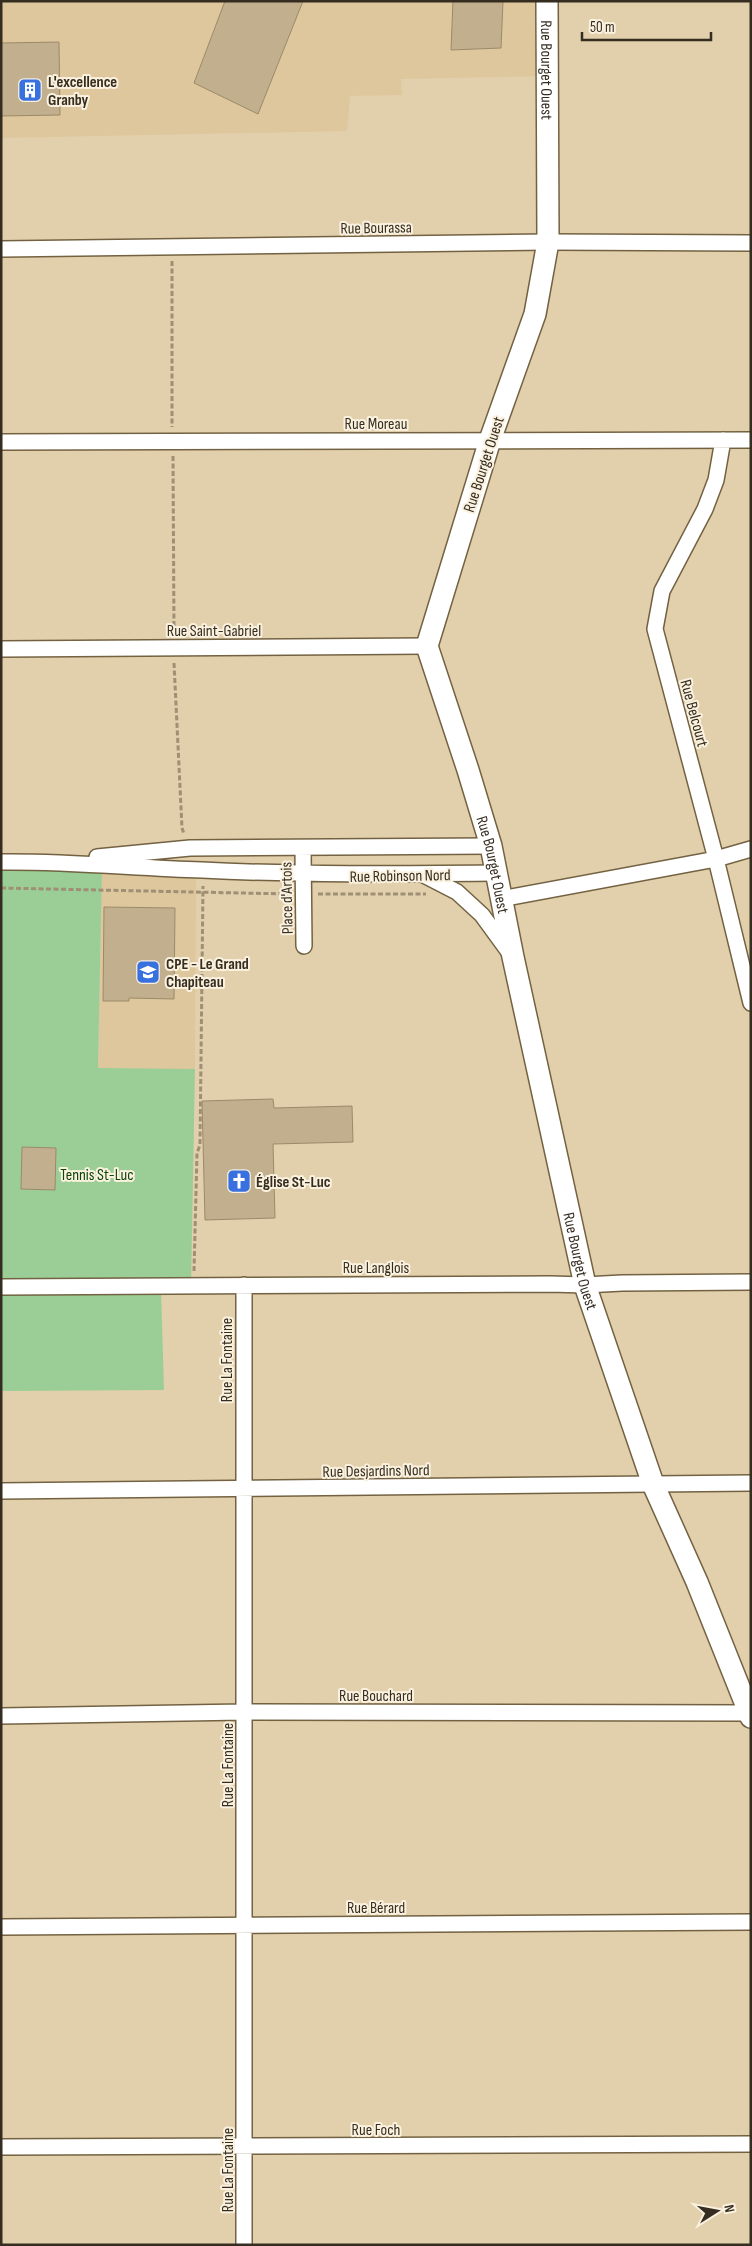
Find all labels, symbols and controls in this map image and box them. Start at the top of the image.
scale bar [582,10,711,42]
text: 50 m [590,18,615,37]
street label: Rue Bourget Ouest [536,20,555,120]
place label: L'excellence Granby [48,73,117,110]
building icon: L'excellence Granby [17,77,43,103]
street label: Rue Bourassa [340,218,412,239]
street label: Rue Bourget Ouest [460,414,509,515]
street label: Rue Moreau [345,415,407,434]
street label: Rue Saint-Gabriel [167,622,261,641]
street label: Rue Belcourt [675,678,712,749]
street label: Rue Bourget Ouest [471,814,512,915]
street label: Place d'Artois [277,861,298,934]
street label: Rue Robinson Nord [349,866,451,887]
place label: CPE - Le Grand Chapiteau [166,955,249,992]
school or university icon: CPE - Le Grand Chapiteau [135,959,161,985]
park label: Tennis St-Luc [60,1166,134,1185]
church icon: Église St-Luc [226,1168,252,1194]
place label: Église St-Luc [256,1173,331,1192]
street label: Rue Bourget Ouest [558,1211,601,1313]
street label: Rue Langlois [343,1259,410,1278]
street label: Rue La Fontaine [218,1318,237,1402]
street label: Rue Desjardins Nord [322,1461,430,1482]
street label: Rue Bouchard [339,1687,413,1706]
street label: Rue La Fontaine [219,1723,238,1807]
street label: Rue Bérard [347,1899,405,1918]
street label: Rue Foch [352,2121,400,2140]
street label: Rue La Fontaine [219,2128,238,2212]
north arrow [692,2186,742,2236]
text: N [720,2203,738,2214]

